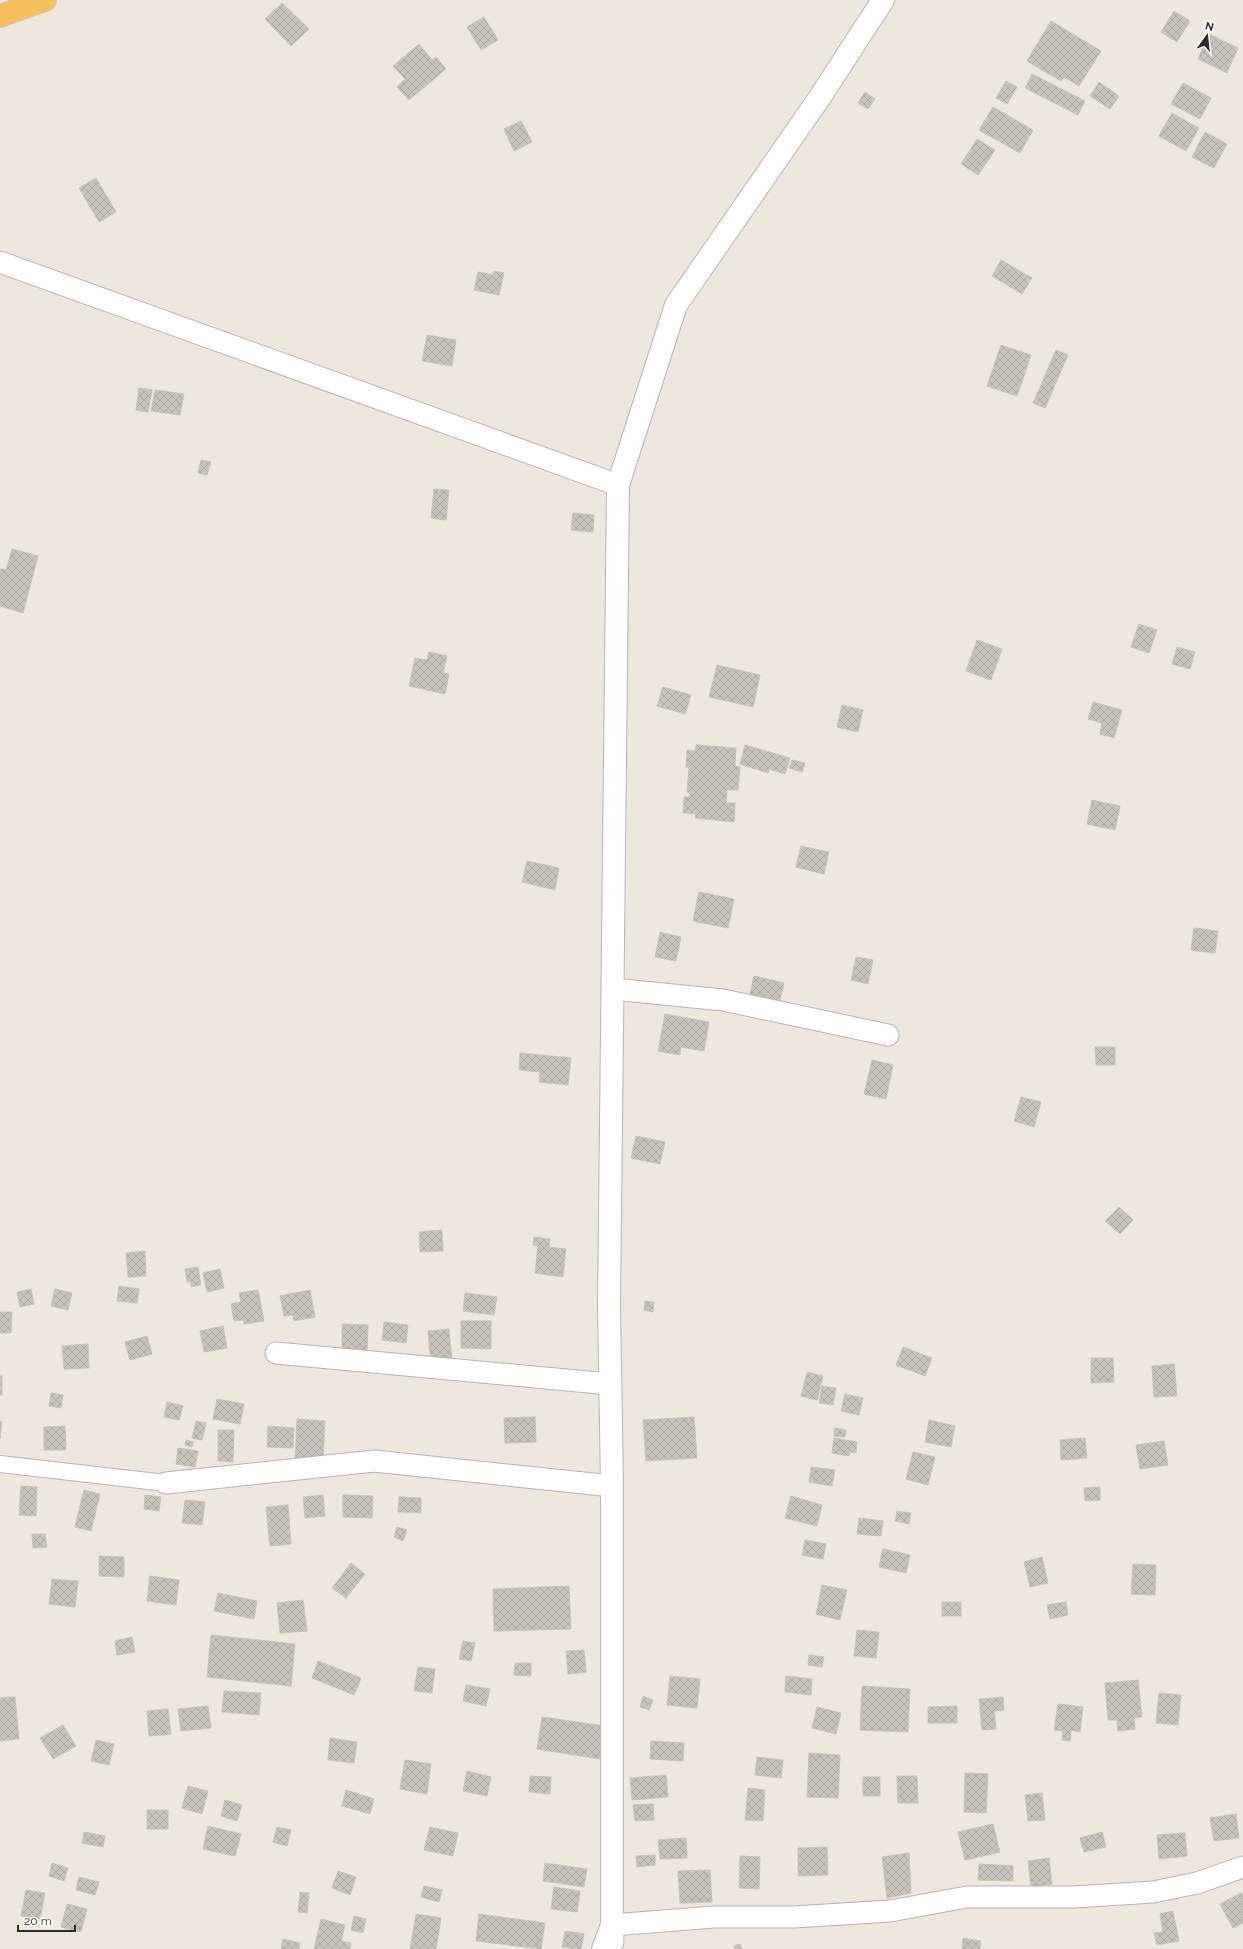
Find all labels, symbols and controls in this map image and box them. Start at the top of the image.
north arrow [1187,16,1227,56]
text: N [1204,19,1215,34]
scale bar [18,1907,75,1933]
text: 20 m [24,1914,52,1928]

